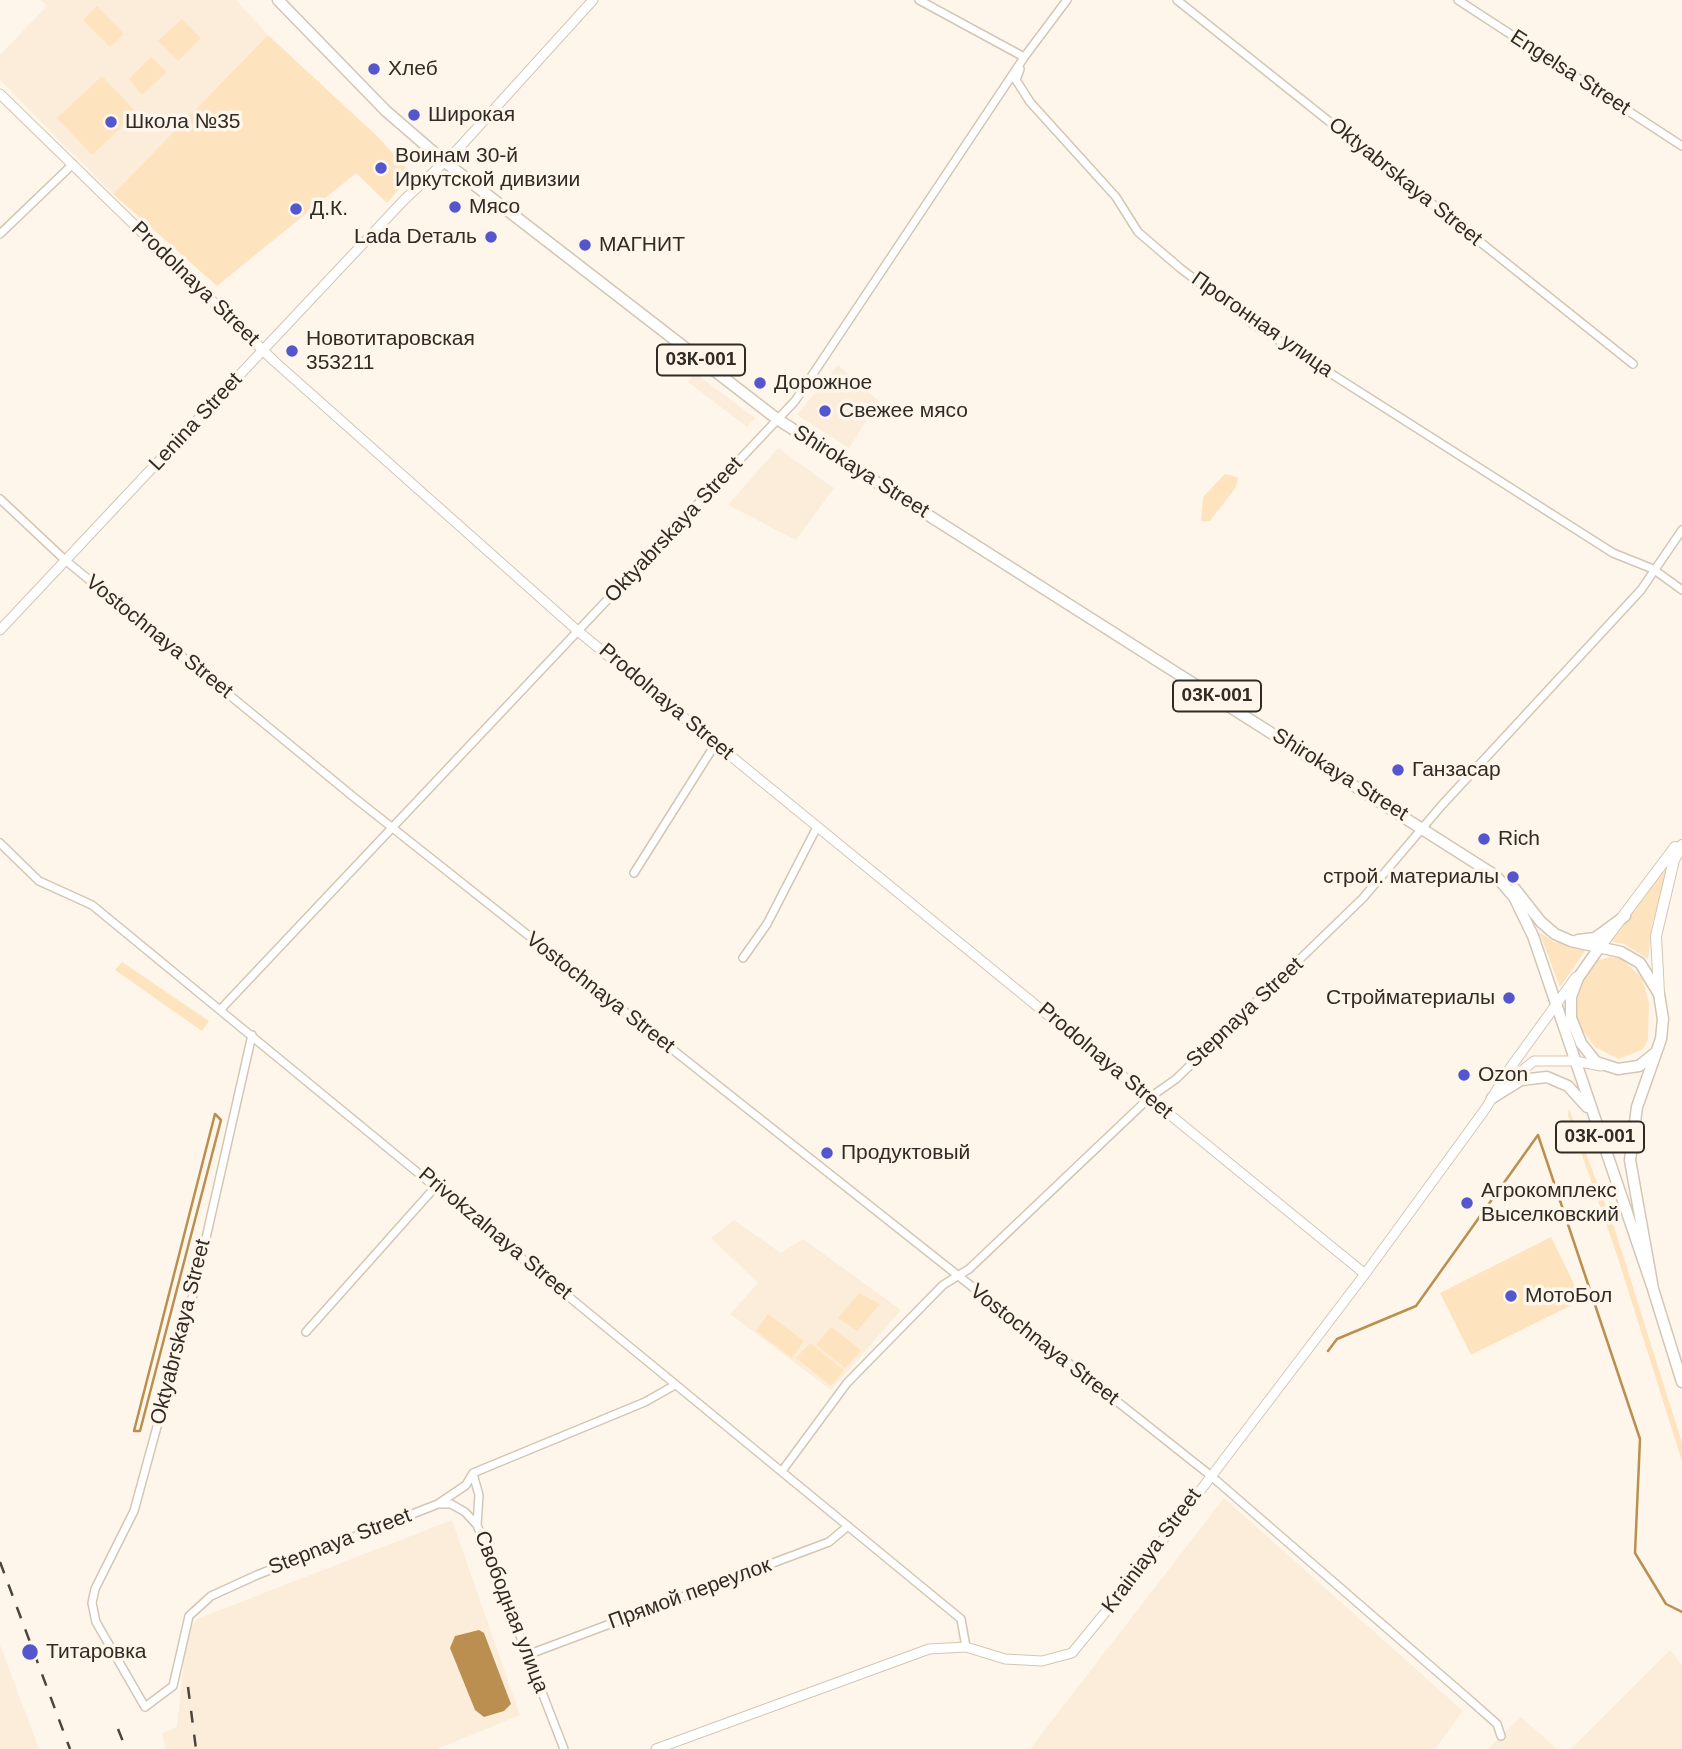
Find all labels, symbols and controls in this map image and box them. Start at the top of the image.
street label: Engelsa Street [1505,25,1635,121]
place label: Хлеб [388,56,438,82]
marker: Хлеб [366,61,382,77]
place label: Широкая [428,102,515,128]
marker: Широкая [406,107,422,123]
place label: Школа №35 [125,109,241,135]
street label: Oktyabrskaya Street [1323,112,1487,252]
marker: Школа №35 [103,114,119,130]
place label: Воинам 30-й Иркутской дивизии [395,143,580,193]
marker: Воинам 30-й Иркутской дивизии [373,160,389,176]
place label: Мясо [469,194,520,220]
place label: Д.К. [310,196,348,222]
marker: Мясо [447,199,463,215]
marker: Д.К. [288,201,304,217]
street label: Prodolnaya Street [126,217,264,351]
place label: Lada Dеталь [354,224,477,250]
marker: Lada Dеталь [483,229,499,245]
place label: МАГНИТ [599,232,685,258]
marker: МАГНИТ [577,237,593,253]
street label: Прогонная улица [1186,267,1338,383]
place label: Новотитаровская 353211 [306,326,475,376]
marker: Новотитаровская 353211 [284,343,300,359]
road number: 03К-001 [657,344,745,376]
street label: Lenina Street [144,368,248,476]
place label: Дорожное [774,370,872,396]
marker: Дорожное [752,375,768,391]
place label: Свежее мясо [839,398,968,424]
marker: Свежее мясо [817,403,833,419]
street label: Shirokaya Street [788,420,934,524]
street label: Oktyabrskaya Street [600,452,748,608]
street label: Vostochnaya Street [80,570,238,704]
street label: Prodolnaya Street [594,638,738,766]
road number: 03К-001 [1173,680,1261,712]
street label: Shirokaya Street [1267,723,1413,827]
place label: Ганзасар [1412,757,1501,783]
marker: Ганзасар [1390,762,1406,778]
place label: Rich [1498,826,1540,852]
marker: Rich [1476,831,1492,847]
place label: строй. материалы [1323,864,1499,890]
marker: строй. материалы [1505,869,1521,885]
street label: Vostochnaya Street [520,927,680,1059]
street label: Stepnaya Street [1181,952,1309,1074]
place label: Стройматериалы [1326,985,1495,1011]
marker: Стройматериалы [1501,990,1517,1006]
street label: Prodolnaya Street [1033,997,1177,1125]
place label: Ozon [1478,1062,1528,1088]
marker: Ozon [1456,1067,1472,1083]
road number: 03К-001 [1556,1121,1644,1152]
place label: Продуктовый [841,1140,970,1166]
marker: Продуктовый [819,1145,835,1161]
street label: Privokzalnaya Street [413,1162,577,1306]
place label: Агрокомплекс Выселковский [1481,1178,1619,1228]
marker: Агрокомплекс Выселковский [1459,1195,1475,1211]
street label: Oktyabrskaya Street [146,1237,216,1427]
street label: Vostochnaya Street [964,1279,1124,1411]
place label: МотоБол [1525,1283,1612,1309]
marker: МотоБол [1503,1288,1519,1304]
street label: Krainiaya Street [1097,1484,1207,1618]
street label: Stepnaya Street [265,1503,415,1581]
street label: Свободная улица [469,1527,553,1697]
street label: Прямой переулок [605,1553,775,1635]
place label: Титаровка [46,1639,147,1665]
marker: Титаровка [20,1642,40,1662]

